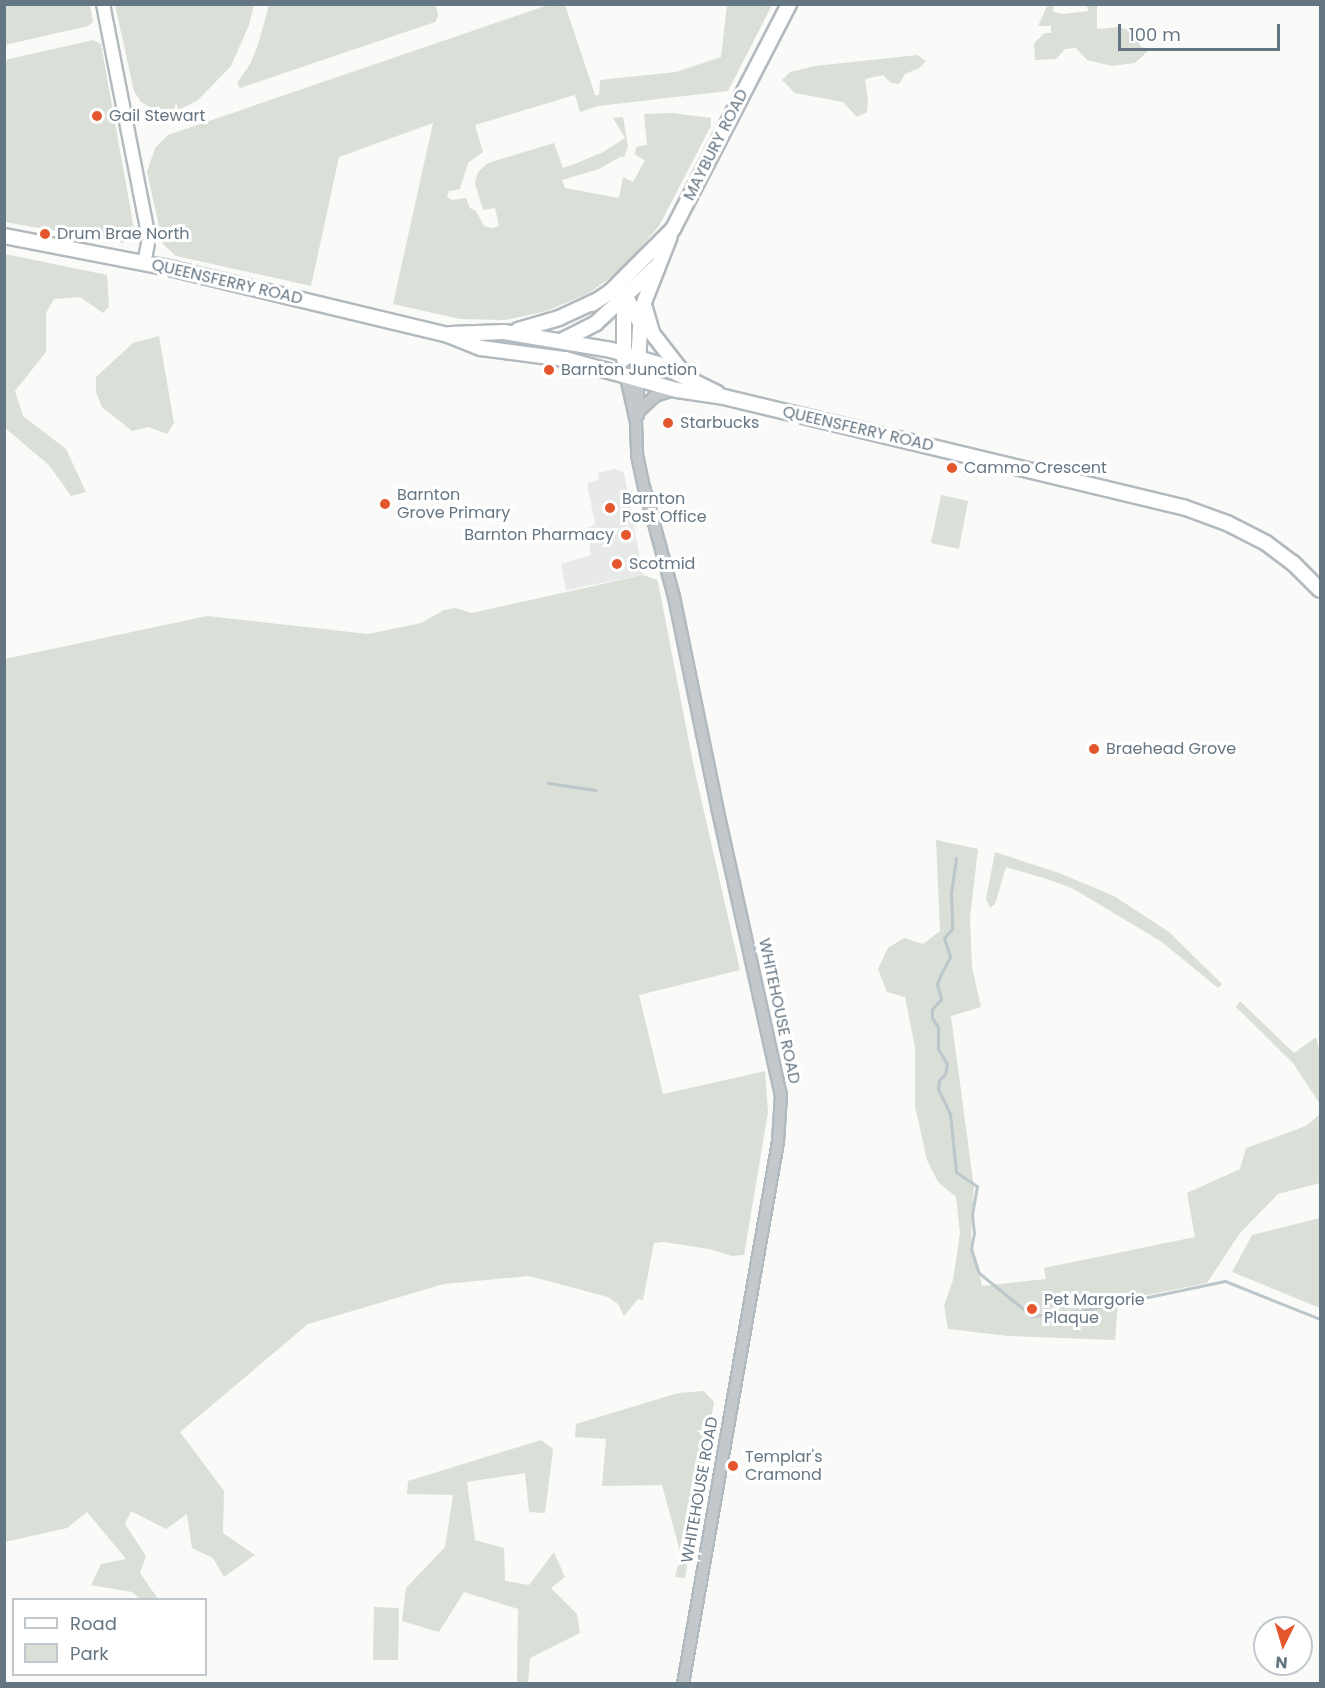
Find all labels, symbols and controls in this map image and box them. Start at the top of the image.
scale bar [1121,12,1283,50]
text: 100 m [1129,22,1181,47]
street label: MAYBURY ROAD [680,86,752,204]
place label: Gail Stewart [109,106,205,126]
marker: Gail Stewart [90,109,104,123]
place label: Drum Brae North [57,224,190,244]
marker: Drum Brae North [38,227,52,241]
street label: QUEENSFERRY ROAD [150,255,304,309]
place label: Barnton Junction [561,360,697,380]
marker: Barnton Junction [542,363,556,377]
street label: QUEENSFERRY ROAD [781,402,935,456]
place label: Starbucks [680,413,759,433]
marker: Starbucks [661,416,675,430]
place label: Cammo Crescent [964,458,1107,478]
marker: Cammo Crescent [945,461,959,475]
place label: Barnton Grove Primary [397,485,510,523]
place label: Barnton Post Office [622,489,707,527]
marker: Barnton Grove Primary [378,497,392,511]
marker: Barnton Post Office [603,501,617,515]
place label: Barnton Pharmacy [464,525,614,545]
marker: Barnton Pharmacy [619,528,633,542]
place label: Scotmid [629,554,695,574]
marker: Scotmid [610,557,624,571]
place label: Braehead Grove [1106,739,1236,759]
marker: Braehead Grove [1087,742,1101,756]
street label: WHITEHOUSE ROAD [754,937,804,1085]
place label: Pet Margorie Plaque [1044,1290,1145,1328]
marker: Pet Margorie Plaque [1025,1302,1039,1316]
street label: WHITEHOUSE ROAD [678,1415,722,1565]
place label: Templar's Cramond [745,1447,822,1485]
marker: Templar's Cramond [726,1459,740,1473]
legend [12,1598,207,1676]
text: Road [70,1611,117,1636]
north arrow [1253,1616,1313,1676]
text: Park [70,1641,109,1666]
text: N [1275,1650,1289,1674]

